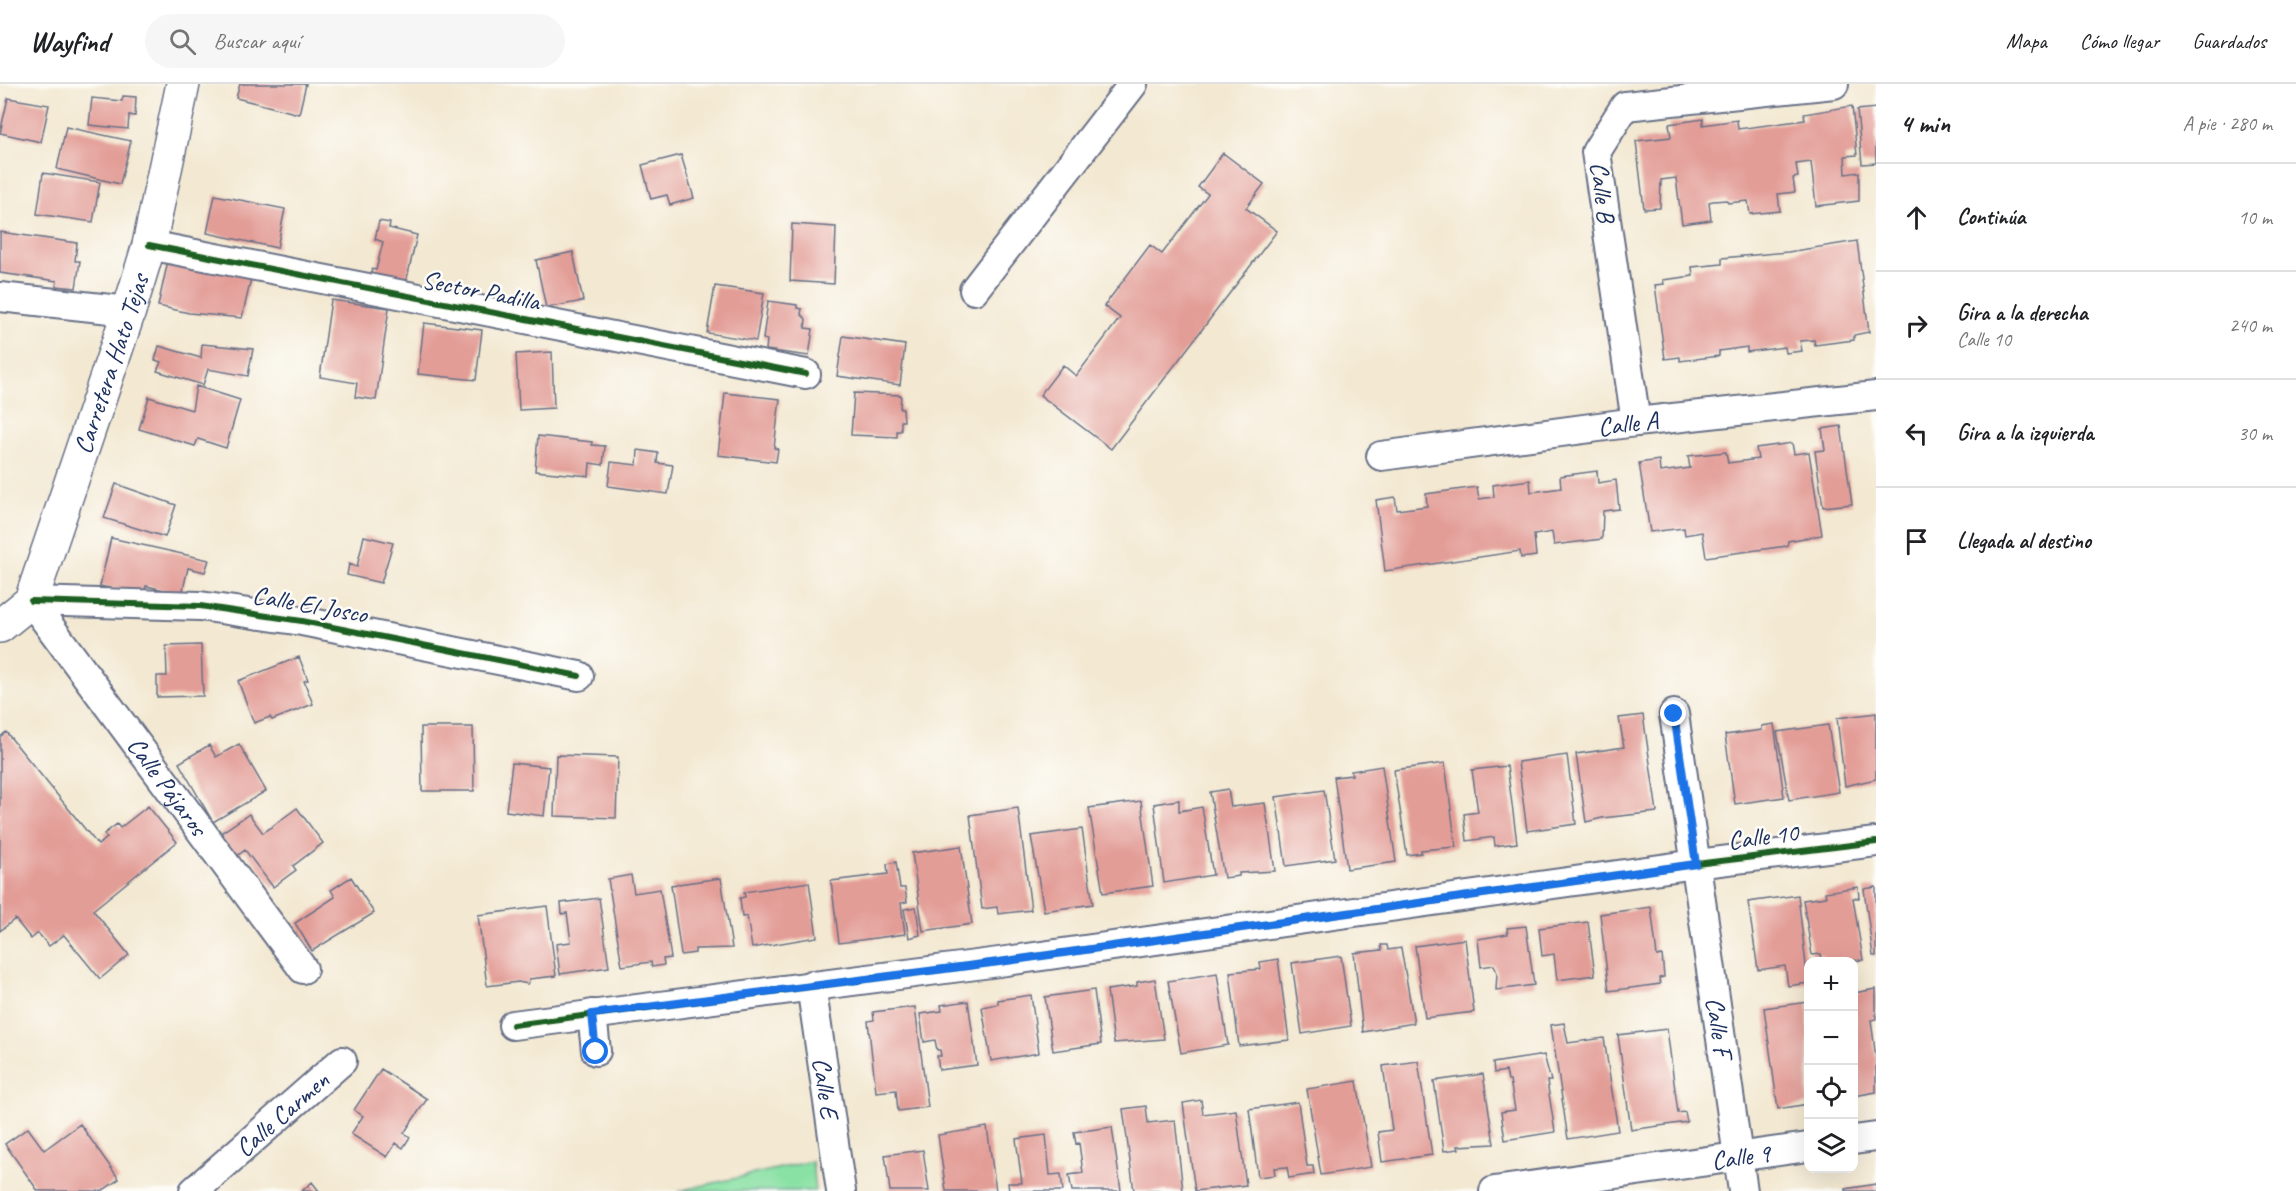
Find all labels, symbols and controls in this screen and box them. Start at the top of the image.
search box [145,14,565,68]
text: Wayfind [30,24,109,59]
icon: search [166,25,199,58]
text: Buscar aquí [214,27,300,55]
text: Mapa [2006,28,2047,54]
text: Cómo llegar [2080,28,2159,54]
text: Guardados [2192,28,2266,54]
text: 4 min [1900,107,1950,140]
text: A pie · 280 m [2183,111,2272,136]
street label: Calle B [1582,160,1623,226]
icon: ahead [1900,201,1933,234]
text: Continúa [1957,203,2025,231]
text: 10 m [2238,205,2272,230]
street label: Sector Padilla [419,263,544,318]
street label: Carretera Hato Tejas [66,268,157,458]
text: Gira a la derecha [1957,299,2088,327]
icon: right [1900,309,1933,342]
text: 240 m [2229,313,2272,338]
text: Calle 10 [1957,327,2011,352]
street label: Calle A [1596,404,1662,444]
icon: left [1900,417,1933,450]
text: Gira a la izquierda [1957,419,2094,447]
text: 30 m [2238,421,2272,446]
icon: arrive [1900,525,1933,558]
text: Llegada al destino [1957,527,2091,555]
street label: Calle El Josco [250,578,372,631]
route end [1660,700,1686,726]
street label: Calle Pájaros [120,730,216,844]
street label: Calle 10 [1726,816,1802,857]
map controls [1804,957,1858,1173]
button: + [1804,957,1858,1011]
street label: Calle F [1698,995,1740,1064]
button: − [1804,1011,1858,1065]
route start [582,1038,608,1064]
street label: Calle E [805,1055,847,1124]
street label: Calle Carmen [228,1064,336,1164]
button: locate [1804,1065,1858,1119]
button: layers [1804,1119,1858,1173]
street label: Calle 9 [1709,1136,1774,1177]

